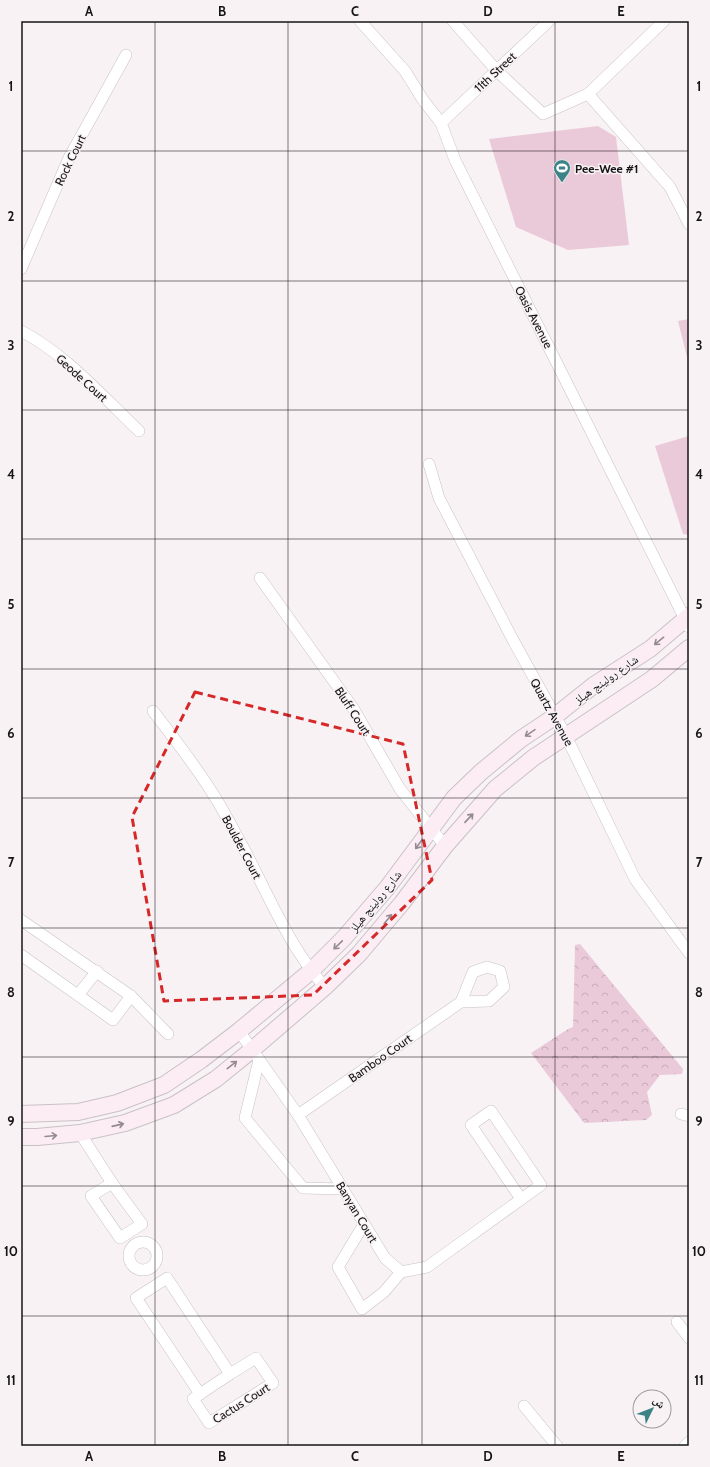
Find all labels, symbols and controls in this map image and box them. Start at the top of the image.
text: A [85,3,94,19]
text: B [218,3,226,19]
text: C [351,3,359,19]
text: D [483,3,493,19]
text: E [617,3,625,19]
street label: 11th Street [471,49,519,95]
text: 1 [9,78,13,94]
text: 1 [697,78,701,94]
street label: Rock Court [51,132,89,188]
sports icon: Pee-Wee #1 [552,158,572,183]
place label: Pee-Wee #1 [575,161,638,176]
text: 2 [8,208,15,224]
text: 2 [696,208,703,224]
street label: Oasis Avenue [512,283,556,351]
text: 3 [7,337,15,353]
text: 3 [695,337,703,353]
street label: Geode Court [53,351,111,405]
text: 4 [7,466,15,482]
text: 4 [695,466,703,482]
text: 5 [8,596,15,612]
text: 5 [696,596,703,612]
one-way arrow [653,637,664,646]
street label: شارع رولينج هيلز [570,651,642,708]
street label: Quartz Avenue [527,675,577,749]
street label: Bluff Court [332,684,374,738]
text: 6 [7,725,15,741]
text: 6 [695,725,703,741]
one-way arrow [525,729,536,737]
street label: Boulder Court [219,813,265,881]
one-way arrow [464,813,473,823]
one-way arrow [415,838,423,849]
text: 7 [8,854,15,870]
text: 7 [696,854,703,870]
street label: شارع رولينج هيلز [345,867,405,936]
one-way arrow [384,914,393,925]
one-way arrow [333,940,343,950]
text: 8 [7,984,15,1000]
text: 8 [695,984,703,1000]
street label: Bamboo Court [345,1031,415,1085]
one-way arrow [227,1061,238,1070]
text: 9 [7,1113,15,1129]
text: 9 [695,1113,703,1129]
one-way arrow [111,1120,124,1128]
one-way arrow [44,1133,57,1140]
street label: Banyan Court [333,1179,381,1245]
text: 10 [4,1243,18,1259]
text: 10 [692,1243,706,1259]
text: 11 [6,1372,16,1388]
text: 11 [694,1372,704,1388]
street label: Cactus Court [210,1380,272,1426]
north arrow [632,1389,672,1429]
text: ش [649,1393,669,1412]
text: A [85,1448,94,1464]
text: B [218,1448,226,1464]
text: C [351,1448,359,1464]
text: D [483,1448,493,1464]
text: E [617,1448,625,1464]

